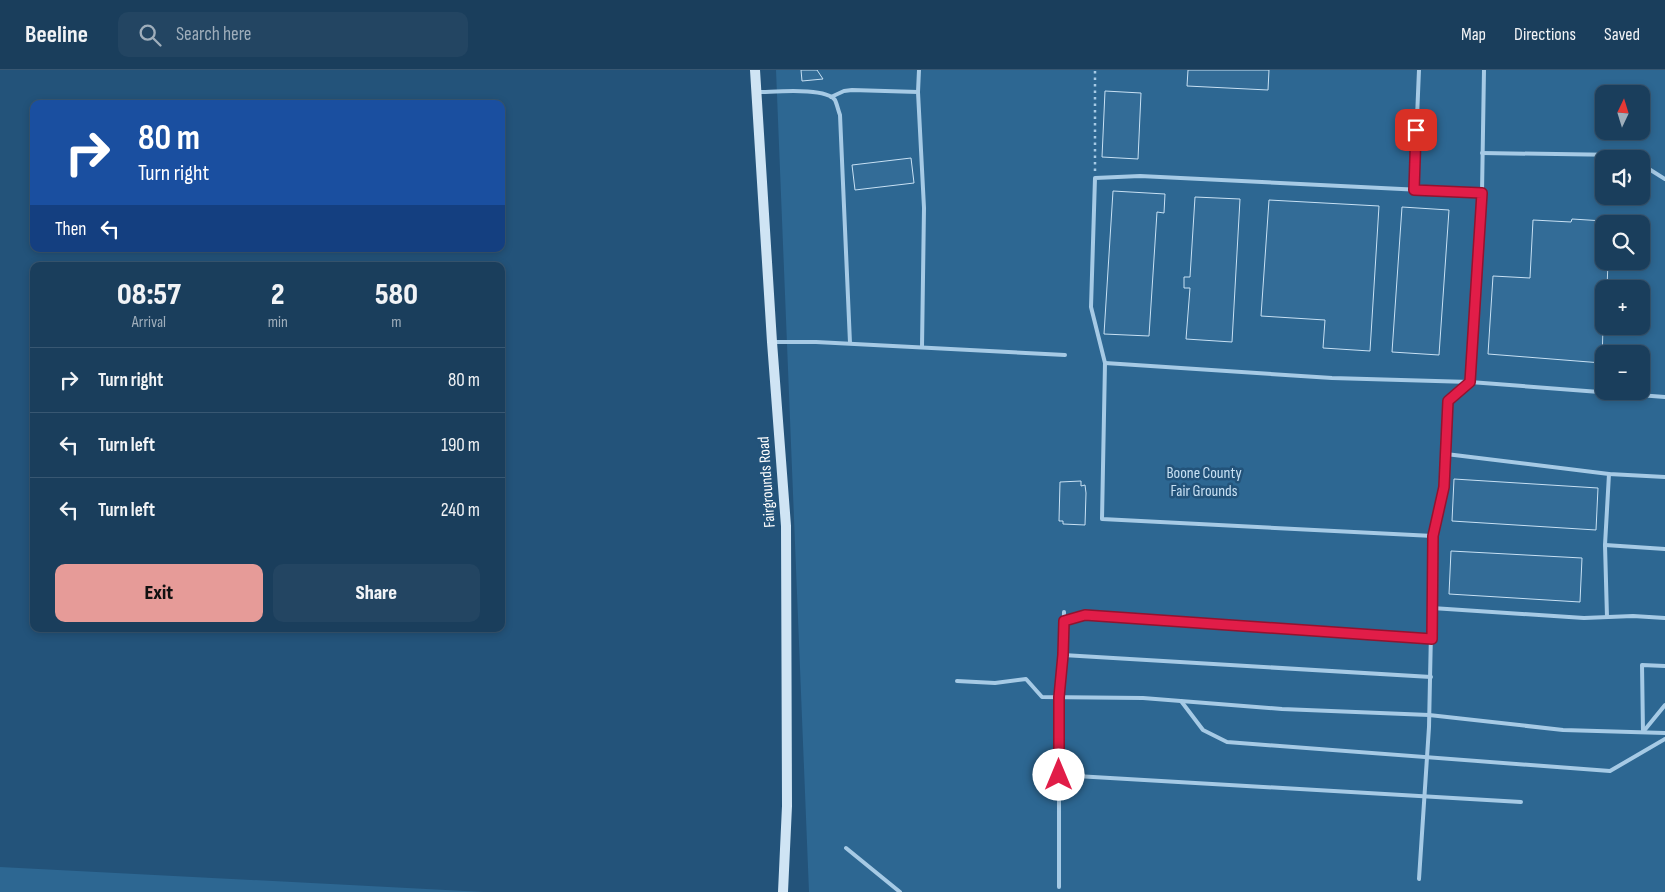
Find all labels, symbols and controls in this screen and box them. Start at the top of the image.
search box [118,12,468,57]
text: Beeline [25,20,88,49]
icon: search [136,21,164,49]
text: Search here [176,23,251,46]
text: Map [1461,24,1486,45]
text: Directions [1514,24,1576,45]
text: Saved [1604,24,1640,45]
north arrow [1595,85,1650,140]
map controls [1595,85,1650,400]
pin [1395,109,1437,151]
icon: arrive [1402,116,1430,144]
text: 80 m [138,117,200,160]
icon: right [55,120,120,185]
button: sound [1595,150,1650,205]
text: Turn right [138,160,209,187]
icon: left [96,215,124,243]
button: search [1595,215,1650,270]
text: Then [55,218,86,241]
text: 08:57 [117,277,181,313]
text: 2 [271,277,285,313]
text: 580 [375,277,418,313]
button: + [1595,280,1650,335]
text: Arrival [132,313,166,332]
text: min [268,313,288,332]
text: m [391,313,402,332]
button: − [1595,345,1650,400]
icon: right [55,366,83,394]
text: Turn right [98,369,163,392]
text: 80 m [448,369,480,392]
icon: left [55,431,83,459]
text: Turn left [98,434,155,457]
text: 190 m [441,434,480,457]
street label: Fairgrounds Road [754,436,780,528]
park label: Boone County Fair Grounds [1166,464,1242,501]
icon: left [55,496,83,524]
text: Turn left [98,499,155,522]
text: 240 m [441,499,480,522]
button: Exit [55,564,263,622]
button: Share [273,564,480,622]
position arrow [1032,748,1084,800]

